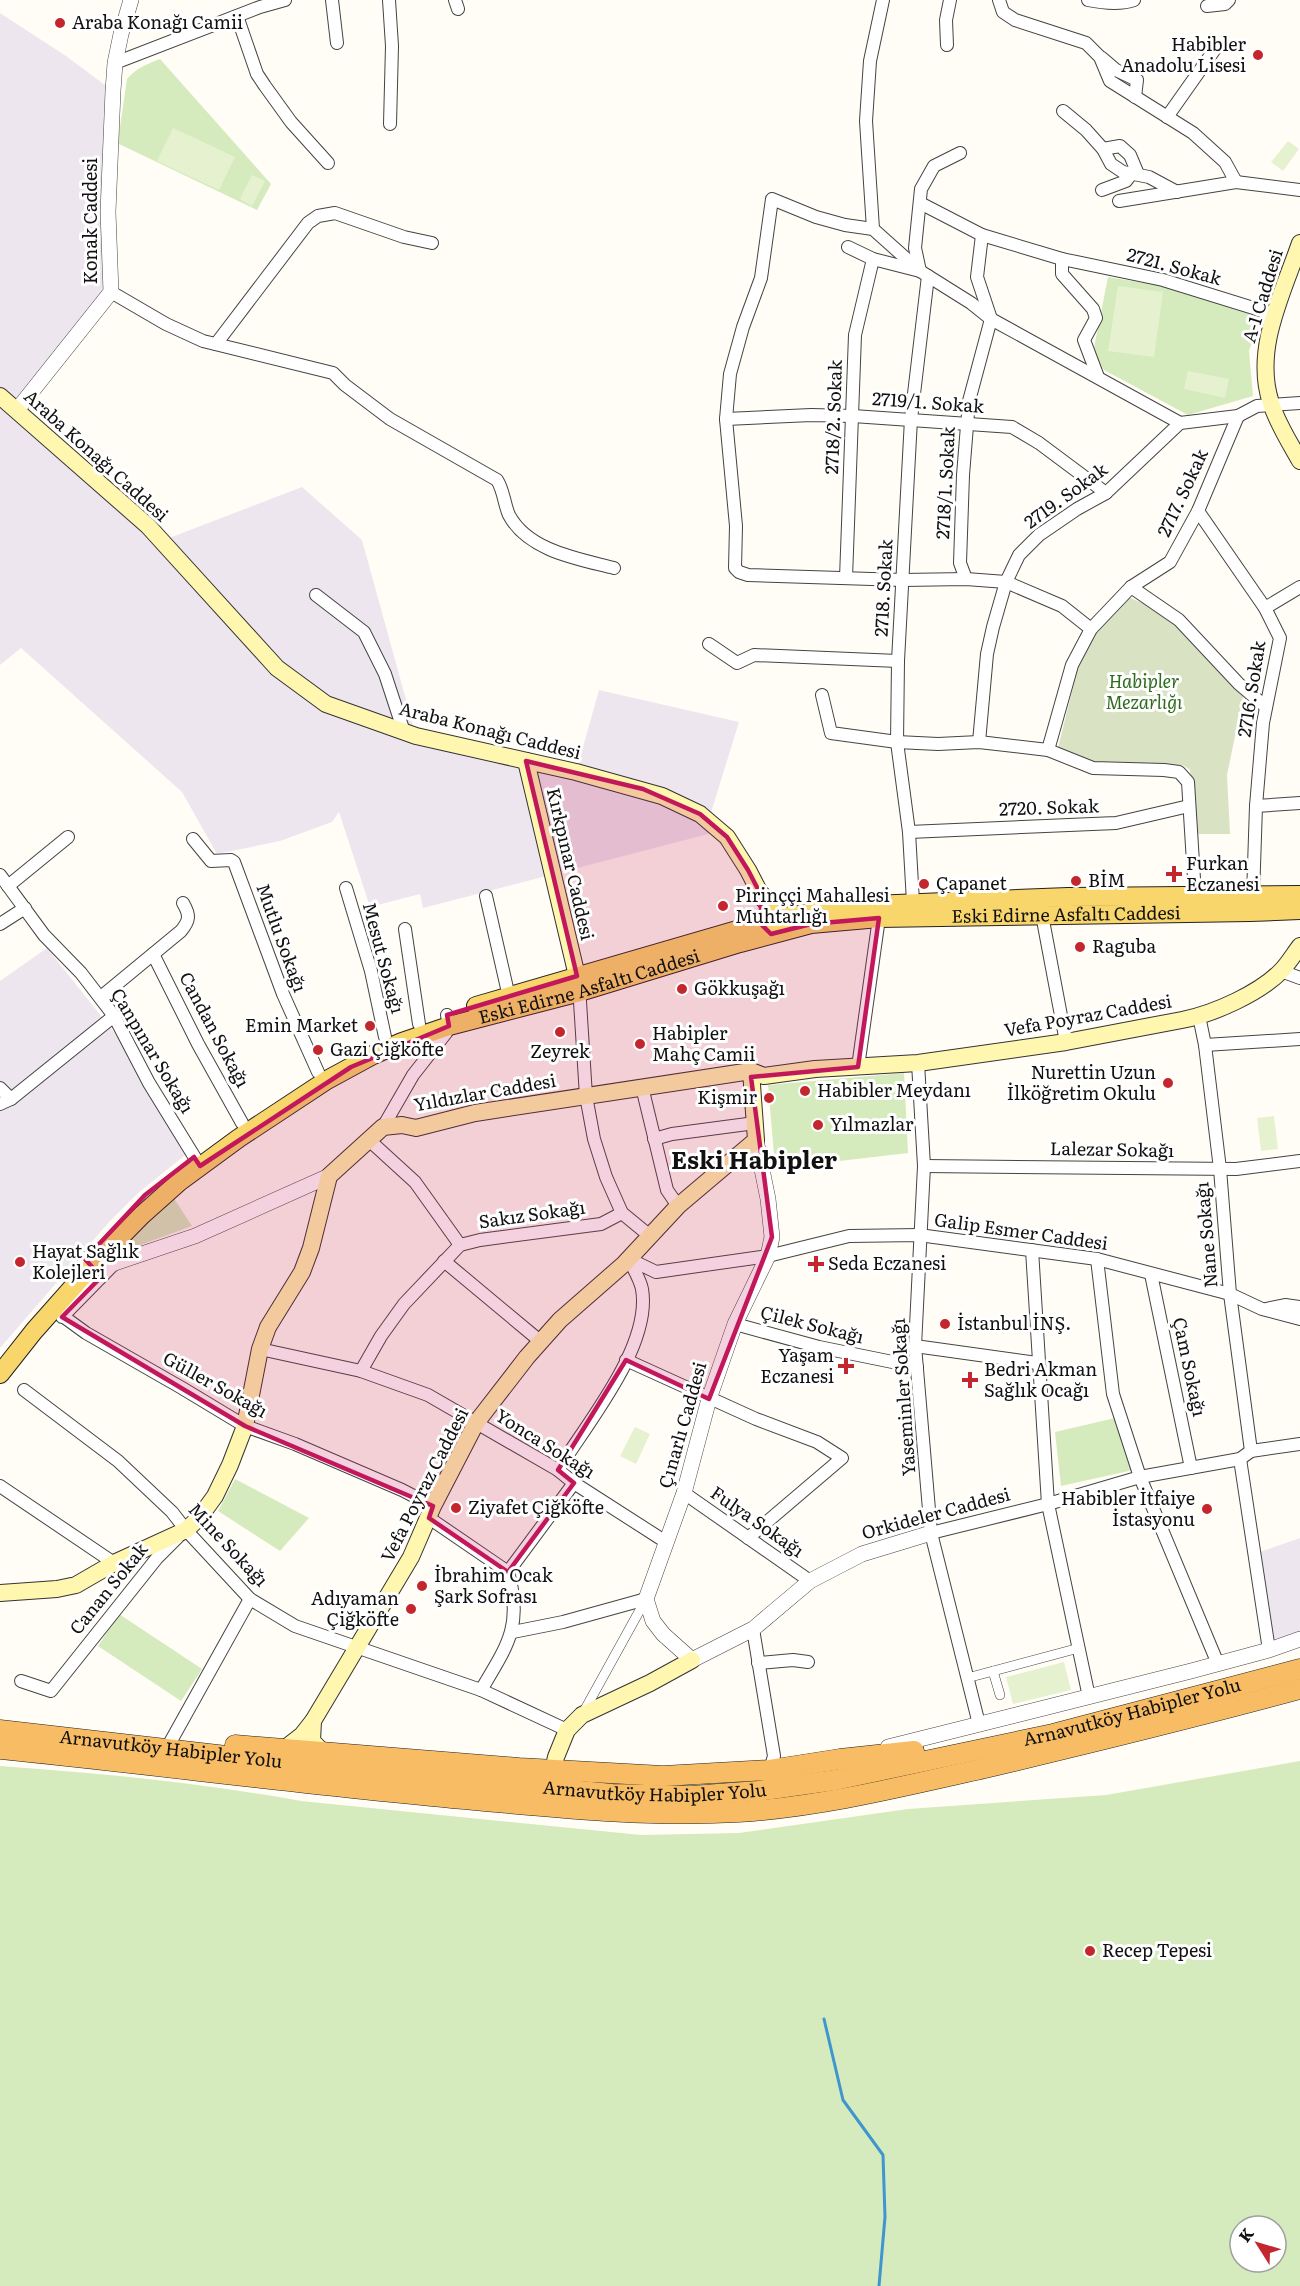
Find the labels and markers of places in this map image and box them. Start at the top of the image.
place label: Araba Konağı Camii [72,8,243,35]
marker: Araba Konağı Camii [53,16,67,30]
place label: Habibler Anadolu Lisesi [1121,30,1246,78]
marker: Habibler Anadolu Lisesi [1251,48,1265,62]
place label: Furkan Eczanesi [1186,849,1260,897]
place label: BİM [1088,866,1125,893]
marker: Furkan Eczanesi [1167,867,1181,881]
place label: Çapanet [936,869,1007,896]
marker: BİM [1069,874,1083,888]
marker: Çapanet [917,877,931,891]
place label: Pirinççi Mahallesi Muhtarlığı [735,881,890,929]
marker: Pirinççi Mahallesi Muhtarlığı [716,899,730,913]
place label: Raguba [1092,932,1157,959]
marker: Raguba [1073,940,1087,954]
place label: Gökkuşağı [694,974,785,1001]
marker: Gökkuşağı [675,982,689,996]
place label: Emin Market [245,1011,359,1038]
marker: Emin Market [363,1019,377,1033]
place label: Habipler Mahç Camii [652,1019,755,1067]
marker: Zeyrek [553,1025,567,1039]
place label: Gazi Çiğköfte [330,1035,444,1062]
place label: Zeyrek [530,1037,591,1064]
marker: Habipler Mahç Camii [633,1037,647,1051]
marker: Gazi Çiğköfte [311,1043,325,1057]
place label: Nurettin Uzun İlköğretim Okulu [1007,1058,1156,1106]
place label: Habibler Meydanı [817,1076,971,1103]
marker: Nurettin Uzun İlköğretim Okulu [1161,1076,1175,1090]
place label: Kişmir [697,1083,757,1110]
marker: Habibler Meydanı [798,1084,812,1098]
marker: Kişmir [762,1091,776,1105]
place label: Yılmazlar [830,1110,914,1137]
marker: Yılmazlar [811,1118,825,1132]
place label: Hayat Sağlık Kolejleri [32,1237,140,1285]
place label: Seda Eczanesi [828,1249,946,1276]
marker: Hayat Sağlık Kolejleri [13,1255,27,1269]
marker: Seda Eczanesi [809,1257,823,1271]
place label: İstanbul İNŞ. [957,1309,1071,1336]
marker: İstanbul İNŞ. [938,1317,952,1331]
place label: Yaşam Eczanesi [760,1341,834,1389]
place label: Bedri Akman Sağlık Ocağı [984,1355,1097,1403]
marker: Yaşam Eczanesi [839,1359,853,1373]
marker: Bedri Akman Sağlık Ocağı [961,1371,979,1389]
place label: Habibler İtfaiye İstasyonu [1061,1484,1195,1532]
place label: Ziyafet Çiğköfte [468,1493,604,1520]
marker: Ziyafet Çiğköfte [449,1501,463,1515]
marker: Habibler İtfaiye İstasyonu [1200,1502,1214,1516]
place label: İbrahim Ocak Şark Sofrası [434,1561,554,1609]
marker: İbrahim Ocak Şark Sofrası [415,1579,429,1593]
place label: Adıyaman Çiğköfte [311,1584,399,1632]
marker: Adıyaman Çiğköfte [404,1602,418,1616]
place label: Recep Tepesi [1102,1936,1212,1963]
marker: Recep Tepesi [1083,1944,1097,1958]

